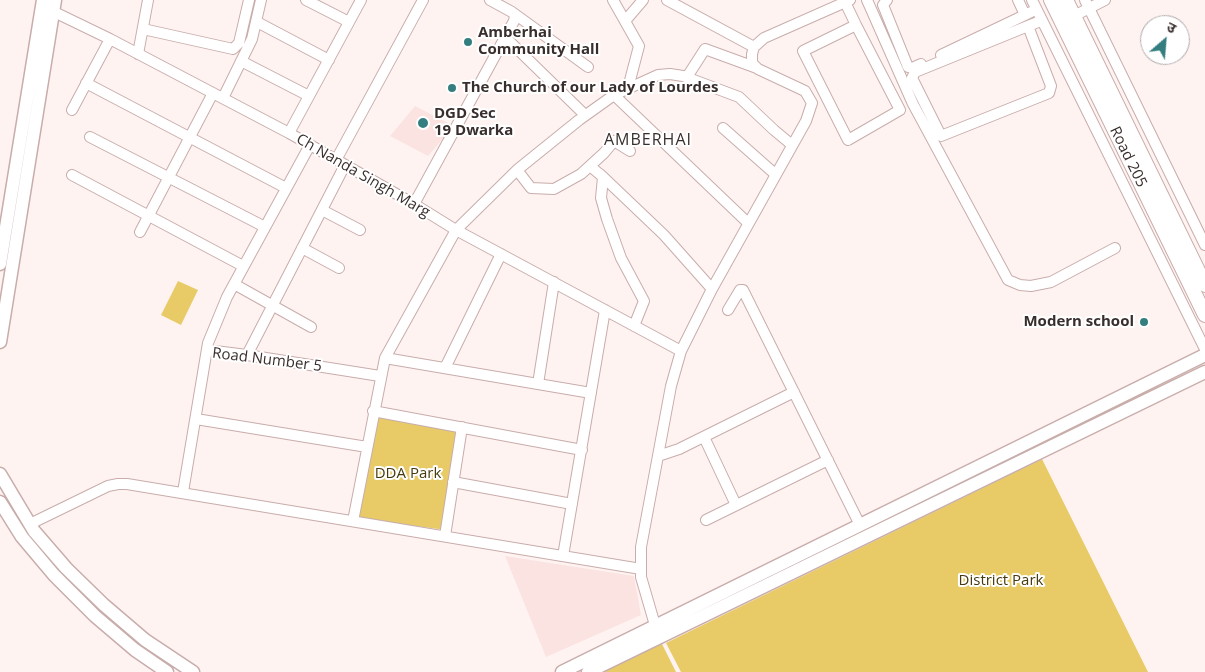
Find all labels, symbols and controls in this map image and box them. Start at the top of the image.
north arrow [1140,15,1190,65]
text: उ [1164,17,1180,37]
place label: Amberhai Community Hall [478,24,599,59]
marker: Amberhai Community Hall [462,36,474,48]
place label: The Church of our Lady of Lourdes [462,79,718,97]
marker: The Church of our Lady of Lourdes [446,82,458,94]
place label: DGD Sec 19 Dwarka [434,105,513,140]
marker: DGD Sec 19 Dwarka [416,116,430,130]
street label: Road 205 [1106,124,1150,190]
street label: Ch Nanda Singh Marg [293,130,433,222]
district label: AMBERHAI [603,130,693,150]
place label: Modern school [1023,313,1134,331]
marker: Modern school [1138,316,1150,328]
street label: Road Number 5 [211,344,323,376]
park label: DDA Park [375,465,441,483]
park label: District Park [959,572,1043,590]

